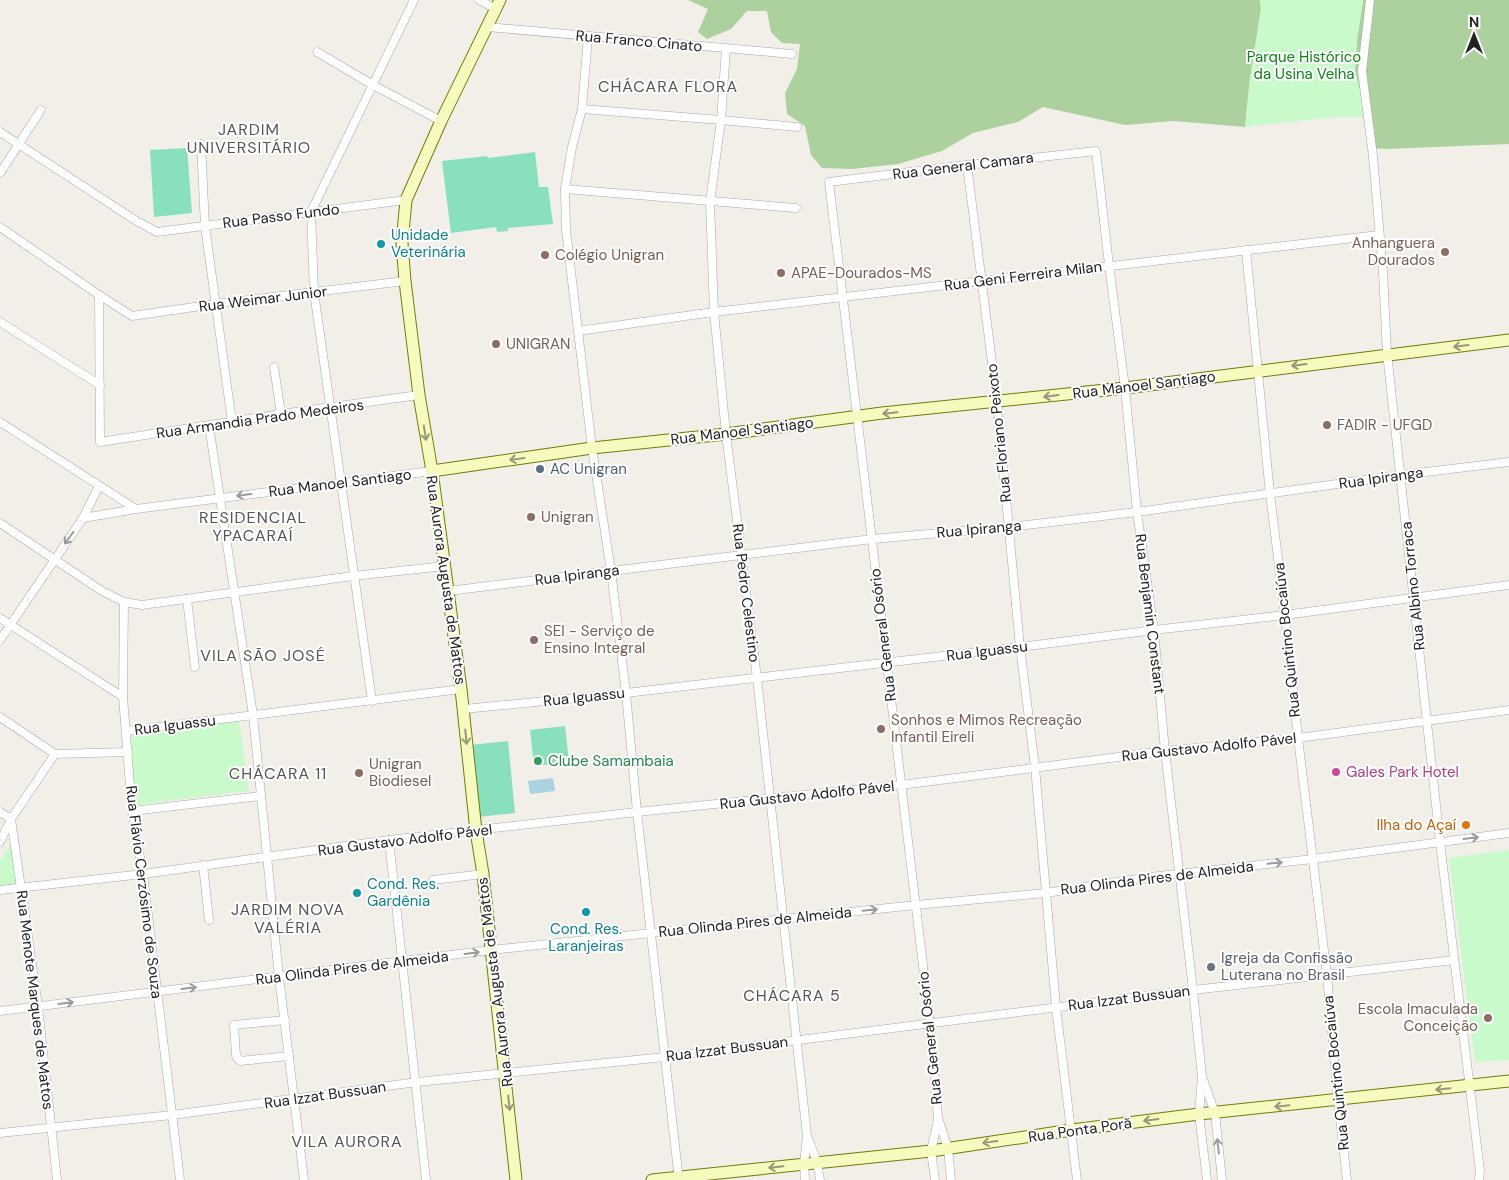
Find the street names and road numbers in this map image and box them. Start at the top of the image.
street label: Rua Franco Cinato [575,26,703,57]
street label: Rua General Camara [891,147,1035,185]
street label: Rua Passo Fundo [221,199,341,233]
street label: Rua Geni Ferreira Milan [943,256,1103,296]
street label: Rua Weimar Junior [198,281,329,317]
street label: Rua Floriano Peixoto [982,363,1016,503]
street label: Rua Manoel Santiago [1071,366,1217,404]
street label: Rua Armandia Prado Medeiros [155,395,365,443]
street label: Rua Manoel Santiago [669,412,815,450]
street label: Rua Ipiranga [1338,462,1424,494]
street label: Rua Manoel Santiago [267,464,413,502]
street label: Rua Aurora Augusta de Mattos [421,474,471,686]
street label: Rua Ipiranga [936,515,1022,543]
street label: Rua Albino Torraca [1396,521,1430,651]
street label: Rua Pedro Celestino [728,523,764,663]
street label: Rua Benjamin Constant [1130,533,1170,695]
street label: Rua Ipiranga [534,560,620,590]
street label: Rua Quintino Bocaiúva [1269,562,1305,718]
street label: Rua General Osório [865,567,901,703]
street label: Rua Iguassu [945,636,1029,666]
street label: Rua Iguassu [542,683,626,711]
street label: Rua Iguassu [133,710,217,740]
street label: Rua Gustavo Adolfo Pável [1121,728,1297,766]
street label: Rua Gustavo Adolfo Pável [719,776,895,814]
street label: Rua Flávio Cerzósimo de Souza [121,784,167,1000]
street label: Rua Gustavo Adolfo Pável [317,819,493,861]
street label: Rua Olinda Pires de Almeida [1059,856,1255,900]
street label: Rua Aurora Augusta de Mattos [472,876,518,1088]
street label: Rua Menote Marques de Mattos [12,889,58,1111]
street label: Rua Olinda Pires de Almeida [657,902,853,942]
street label: Rua Olinda Pires de Almeida [254,946,450,990]
street label: Rua General Osório [913,970,947,1106]
street label: Rua Izzat Bussuan [1067,981,1191,1015]
street label: Rua Quintino Bocaiúva [1318,995,1354,1151]
street label: Rua Izzat Bussuan [665,1032,789,1066]
street label: Rua Izzat Bussuan [263,1077,387,1113]
street label: Rua Ponta Porã [1027,1113,1133,1147]

